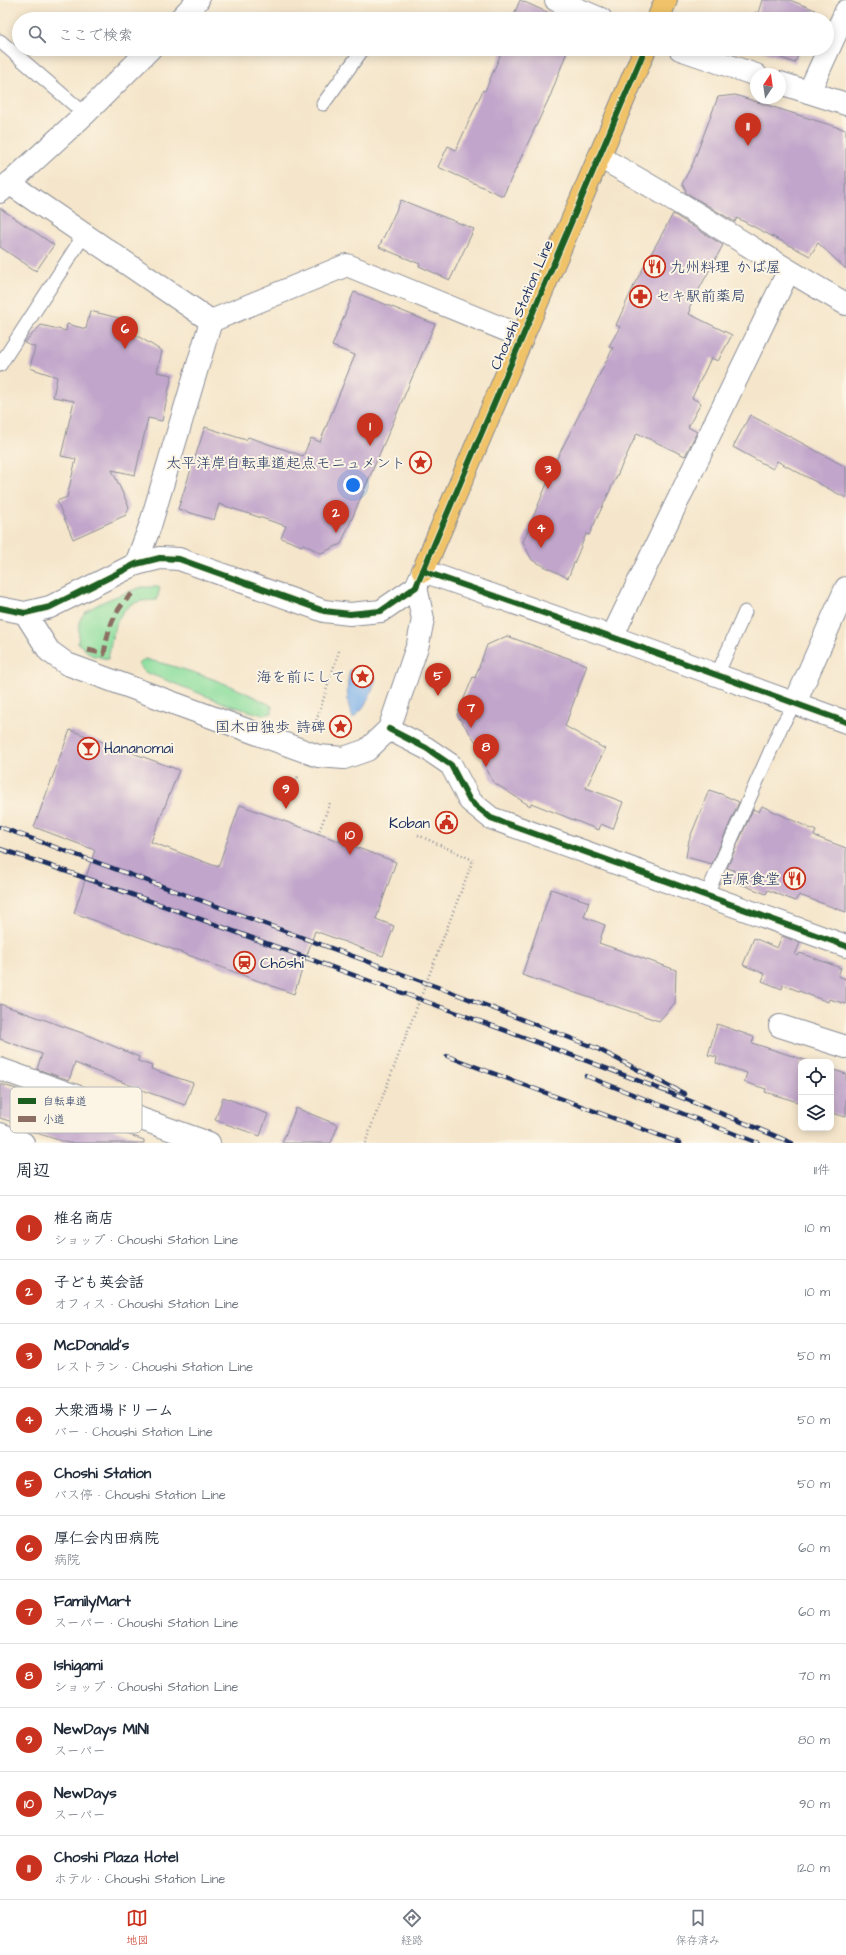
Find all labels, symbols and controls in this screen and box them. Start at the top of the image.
search box [12,12,834,56]
icon: search [26,23,48,45]
text: ここで検索 [58,25,133,46]
north arrow [750,68,786,104]
pin: 11 [735,113,761,146]
street label: Choushi Station Line [485,237,559,373]
restaurant icon: 九州料理 かば屋 [641,254,667,280]
place label: 九州料理 かば屋 [670,257,781,278]
pharmacy icon: セキ駅前薬局 [628,283,654,309]
place label: セキ駅前薬局 [656,286,746,307]
pin: 6 [112,316,138,349]
pin: 1 [357,413,383,446]
place icon: 太平洋岸自転車道起点モニュメント [408,450,434,476]
place label: 太平洋岸自転車道起点モニュメント [166,453,406,474]
pin: 3 [535,456,561,489]
your location [343,475,363,495]
pin: 2 [323,500,349,533]
pin: 4 [528,515,554,548]
pin: 5 [425,663,451,696]
place icon: 海を前にして [349,664,375,690]
place label: 海を前にして [257,667,346,688]
pin: 7 [458,695,484,728]
place icon: 国木田独歩 詩碑 [328,714,354,740]
place label: 国木田独歩 詩碑 [215,717,326,738]
pin: 8 [473,734,499,767]
bar icon: Hananomai [75,735,101,761]
place label: Hananomai [104,738,174,759]
pin: 9 [273,776,299,809]
public building icon: Koban [433,810,459,836]
place label: Koban [389,813,430,834]
pin: 10 [337,822,363,855]
restaurant icon: 吉原食堂 [782,866,808,892]
place label: 吉原食堂 [720,869,780,890]
station icon: Chōshi [232,950,258,976]
place label: Chōshi [260,953,304,974]
map controls [798,1059,834,1131]
button: locate [798,1059,834,1095]
legend [10,1087,142,1133]
text: 自転車道 [43,1094,87,1109]
button: layers [798,1095,834,1131]
text: 小道 [43,1112,65,1127]
text: 周辺 [16,1159,50,1183]
text: 11件 [814,1161,830,1179]
text: 椎名商店 [54,1208,114,1229]
text: 1 [28,1219,30,1237]
text: 10 m [805,1219,830,1237]
text: ショップ · Choushi Station Line [54,1231,238,1249]
text: 子ども英会話 [54,1272,144,1293]
text: 2 [25,1283,33,1301]
text: 10 m [805,1283,830,1301]
text: オフィス · Choushi Station Line [54,1295,239,1313]
text: McDonald's [54,1335,129,1356]
text: 3 [26,1347,32,1365]
text: 50 m [797,1347,830,1365]
text: レストラン · Choushi Station Line [54,1358,253,1376]
text: 大衆酒場ドリーム [54,1400,173,1421]
text: 4 [25,1411,33,1429]
text: 50 m [797,1411,830,1429]
text: バー · Choushi Station Line [54,1423,213,1441]
text: Choshi Station [54,1463,151,1484]
text: 5 [24,1475,34,1493]
text: 50 m [797,1475,830,1493]
text: バス停 · Choushi Station Line [54,1486,226,1504]
text: 厚仁会内田病院 [54,1528,159,1549]
text: 6 [25,1539,33,1557]
text: 60 m [798,1539,830,1557]
text: 病院 [54,1551,80,1569]
text: FamilyMart [54,1591,131,1612]
text: 7 [25,1603,33,1621]
text: 60 m [798,1603,830,1621]
text: スーパー · Choushi Station Line [54,1614,238,1632]
text: Ishigami [54,1655,103,1676]
text: 8 [25,1667,33,1685]
text: 70 m [798,1667,830,1685]
text: ショップ · Choushi Station Line [54,1678,238,1696]
text: NewDays MINI [54,1719,149,1740]
text: 9 [25,1731,33,1749]
text: 80 m [798,1731,830,1749]
text: スーパー [54,1742,105,1760]
text: NewDays [54,1783,117,1804]
text: 10 [24,1795,34,1813]
text: 90 m [799,1795,830,1813]
text: スーパー [54,1806,105,1824]
text: Choshi Plaza Hotel [54,1847,178,1868]
text: 11 [27,1859,31,1877]
text: 120 m [797,1859,830,1877]
text: ホテル · Choushi Station Line [54,1870,225,1888]
tab: 地図 [126,1907,148,1948]
tab: 経路 [401,1907,423,1948]
tab: 保存済み [676,1907,720,1948]

